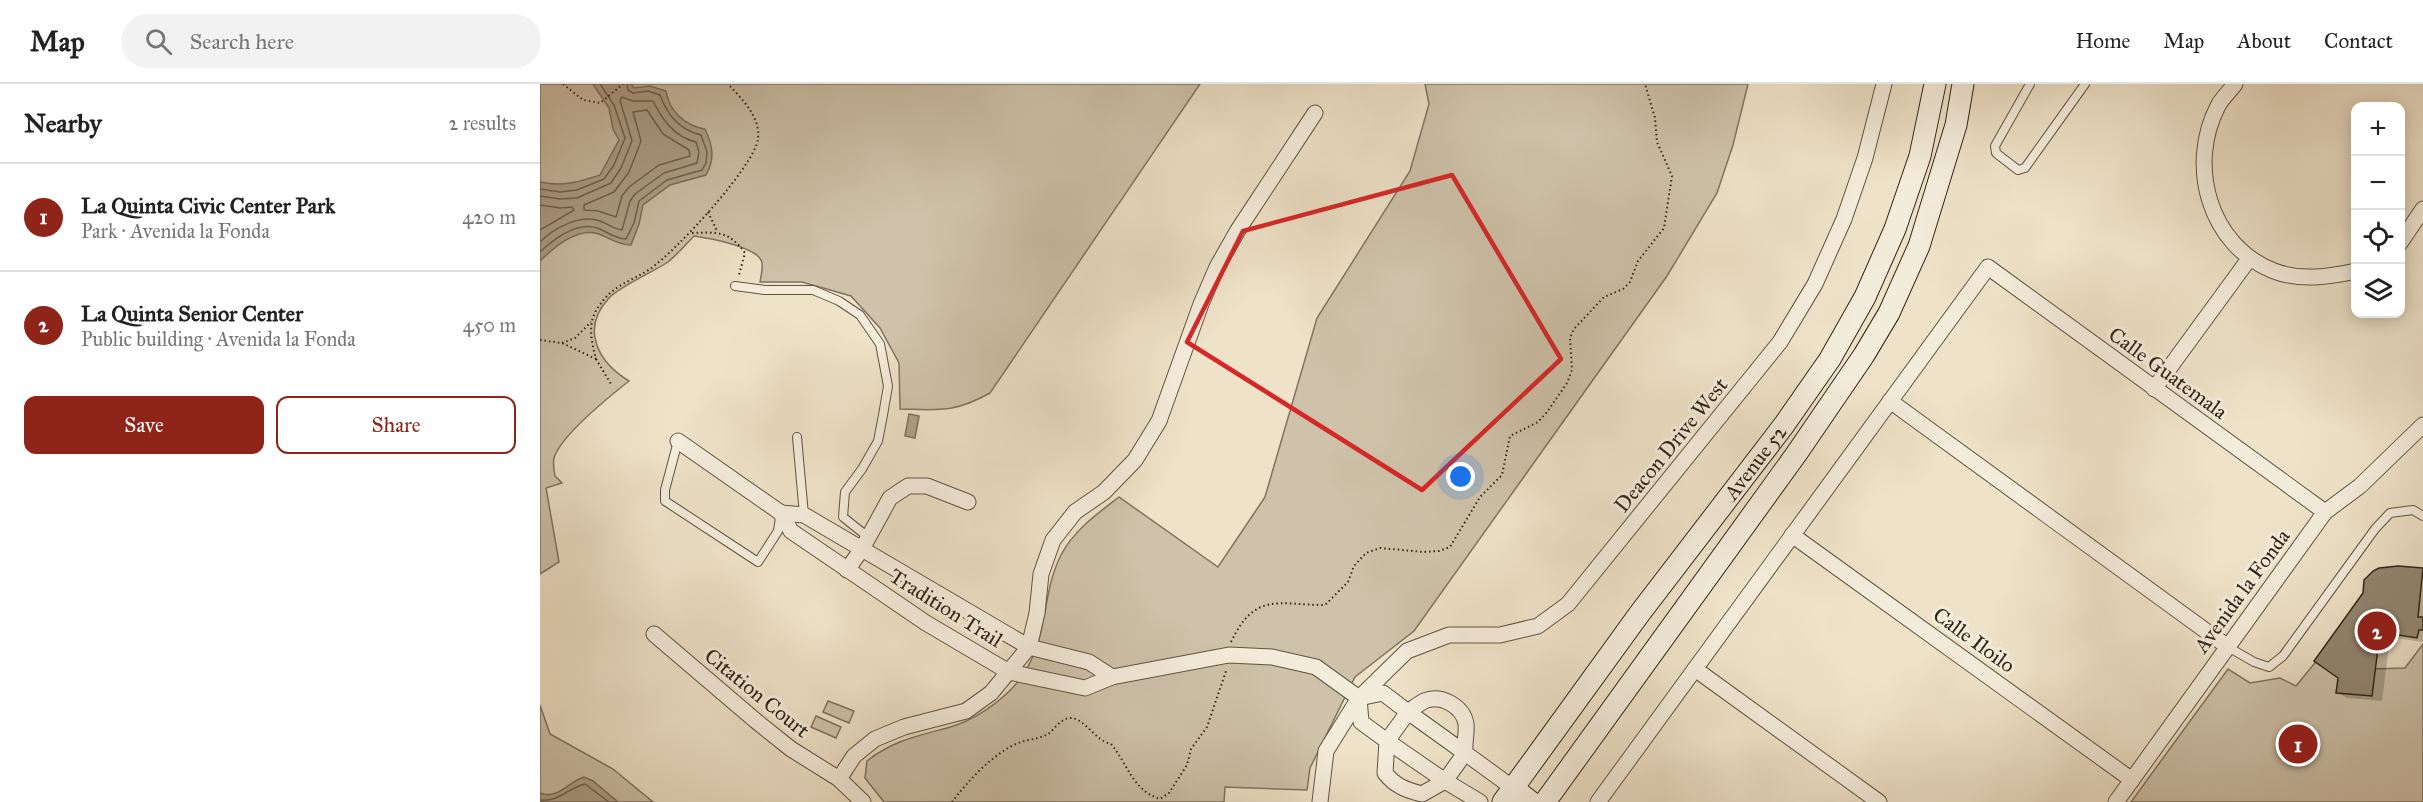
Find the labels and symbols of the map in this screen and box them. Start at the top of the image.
street label: Calle Guatemala [2104,321,2233,425]
street label: Deacon Drive West [1609,372,1734,518]
street label: Avenue 52 [1718,419,1793,506]
your location [1446,462,1475,491]
street label: Avenida la Fonda [2188,524,2296,659]
street label: Tradition Trail [885,563,1008,653]
street label: Calle Iloilo [1928,602,2020,679]
pin: 2 [2358,608,2396,654]
street label: Citation Court [699,643,815,744]
pin: 1 [2278,722,2318,766]

